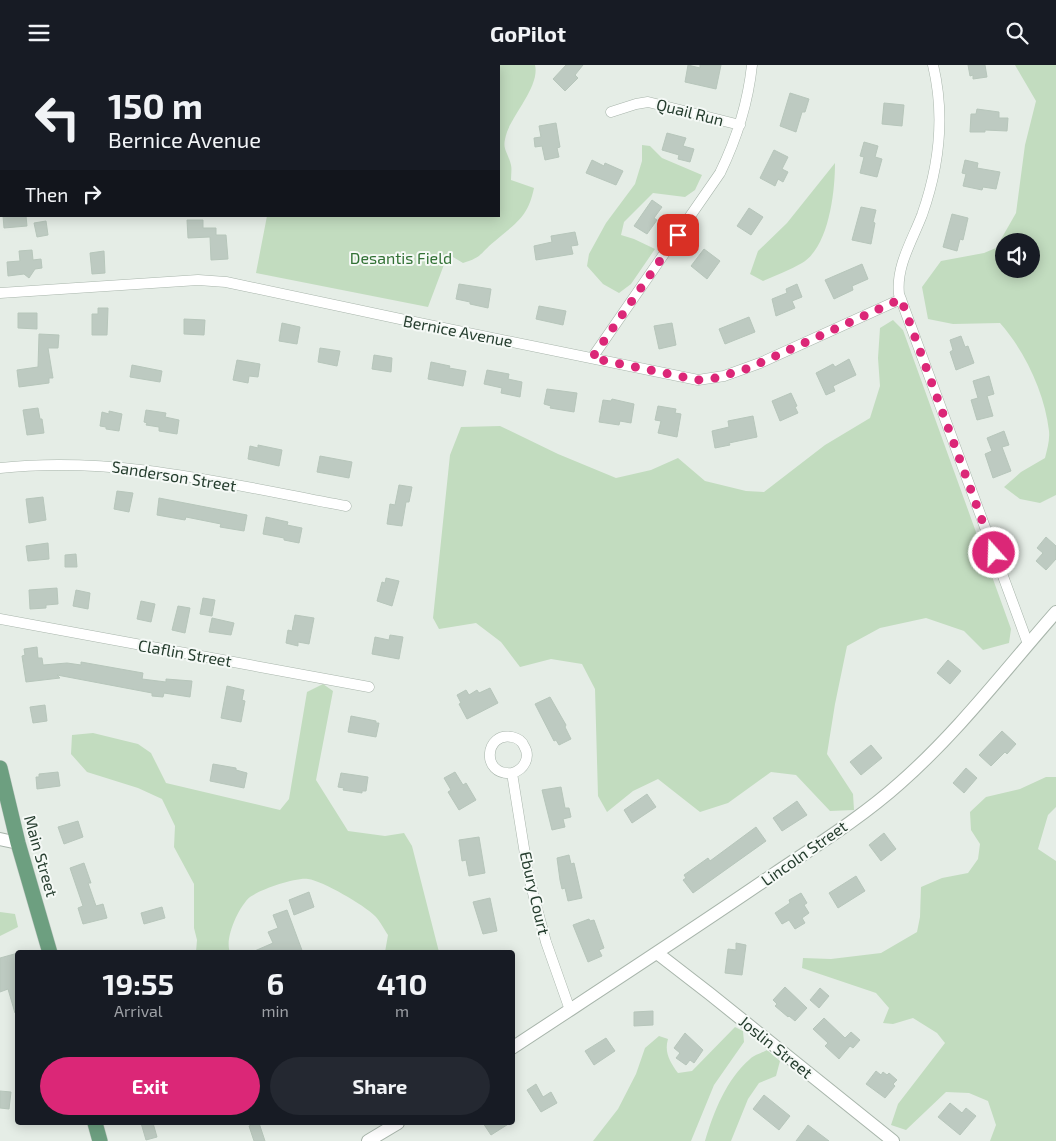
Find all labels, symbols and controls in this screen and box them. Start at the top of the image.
icon: menu [25,19,53,47]
icon: search [1003,19,1031,47]
text: GoPilot [490,20,566,46]
text: 150 m [108,84,203,126]
icon: left [25,85,90,150]
street label: Quail Run [654,94,726,130]
text: Bernice Avenue [108,126,261,152]
icon: right [78,180,106,208]
text: Then [25,183,68,206]
pin [657,214,699,256]
icon: arrive [664,221,692,249]
map controls [995,233,1040,278]
button: sound [995,233,1040,278]
park label: Desantis Field [350,248,452,267]
street label: Bernice Avenue [402,311,515,350]
street label: Sanderson Street [110,456,238,495]
position arrow [967,526,1019,578]
street label: Claflin Street [137,635,233,670]
street label: Main Street [21,813,62,899]
street label: Lincoln Street [757,816,850,889]
street label: Ebury Court [517,849,554,937]
text: 19:55 [103,965,174,1001]
text: 6 [266,965,284,1001]
text: 410 [376,965,427,1001]
text: Arrival [114,1001,163,1020]
text: min [262,1001,289,1020]
text: m [395,1001,409,1020]
street label: Joslin Street [736,1011,817,1082]
button: Exit [40,1057,260,1115]
button: Share [270,1057,490,1115]

